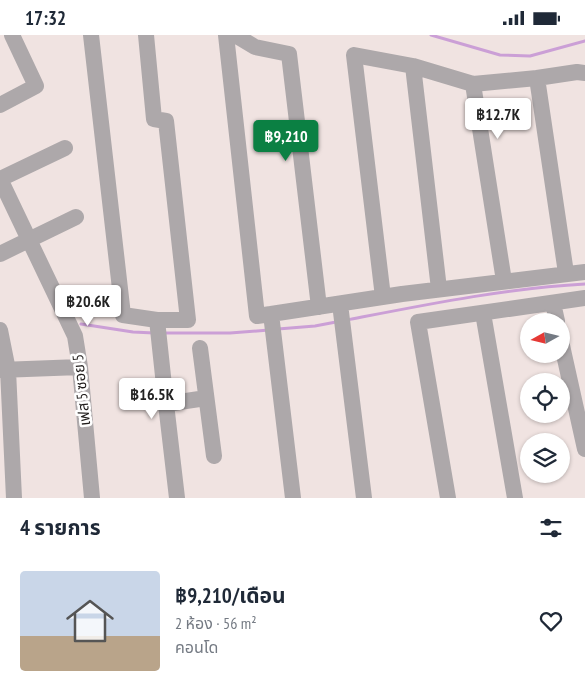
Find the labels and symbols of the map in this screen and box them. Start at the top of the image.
pin: ฿12.7K [457,97,539,140]
pin: ฿9,210 [245,119,327,162]
pin: ฿20.6K [47,285,129,327]
north arrow [520,313,570,363]
street label: เฟส 5 ซอย 5 [68,353,94,427]
pin: ฿16.5K [111,377,193,420]

